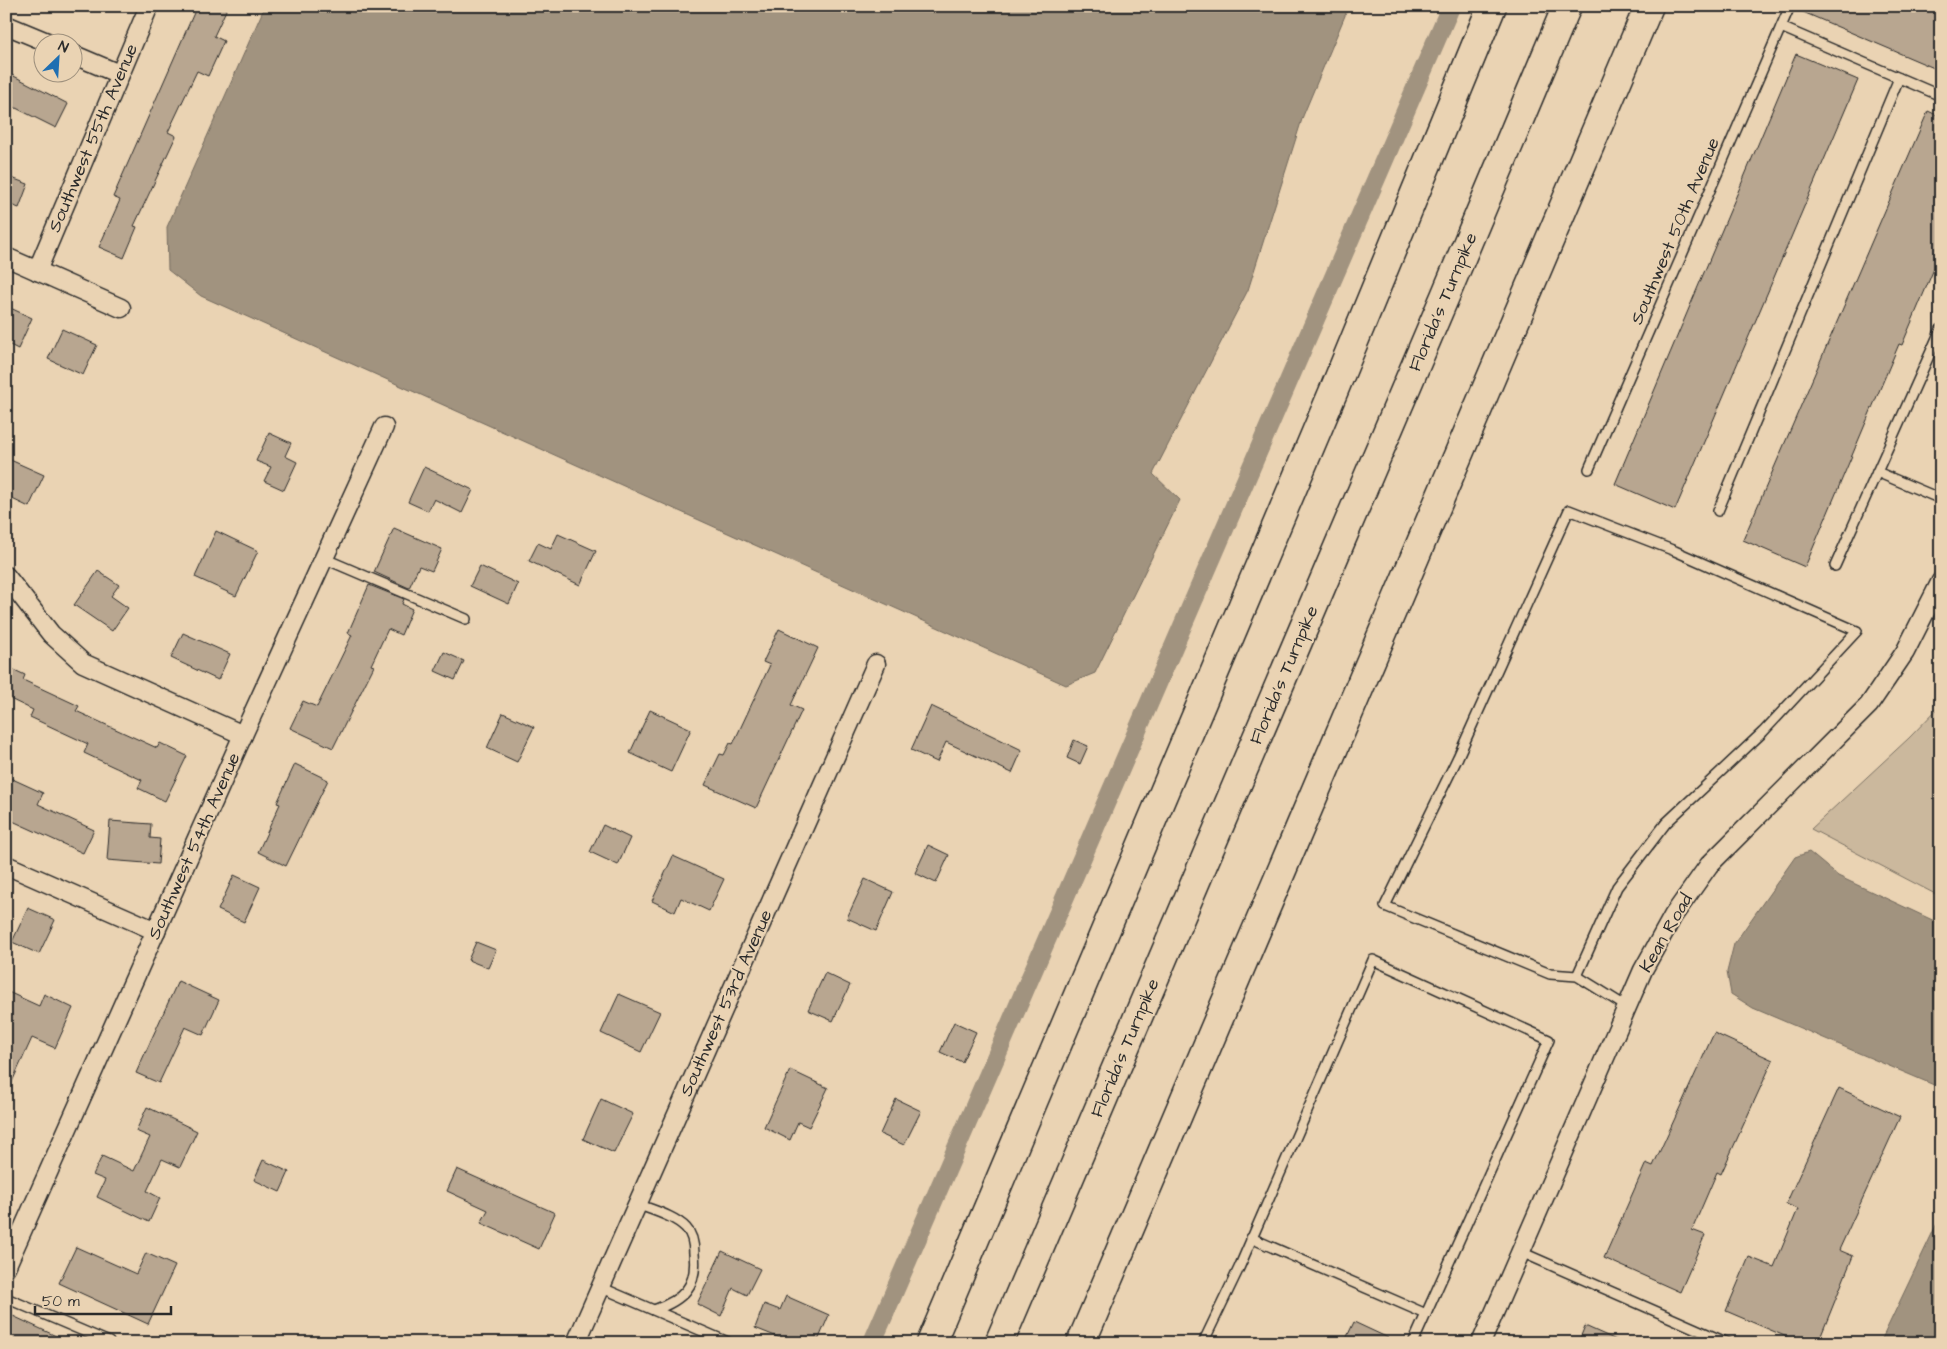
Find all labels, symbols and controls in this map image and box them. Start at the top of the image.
north arrow [32,32,82,82]
text: N [55,36,71,58]
street label: Southwest 55th Avenue [42,40,144,236]
street label: Southwest 50th Avenue [1624,133,1726,328]
street label: Florida's Turnpike [1402,229,1484,375]
street label: Florida's Turnpike [1243,602,1325,748]
street label: Southwest 54th Avenue [142,749,247,943]
street label: Kean Road [1633,889,1699,977]
street label: Southwest 53rd Avenue [674,906,779,1100]
street label: Florida's Turnpike [1084,975,1166,1121]
scale bar [35,1284,171,1316]
text: 50 m [42,1291,80,1312]

